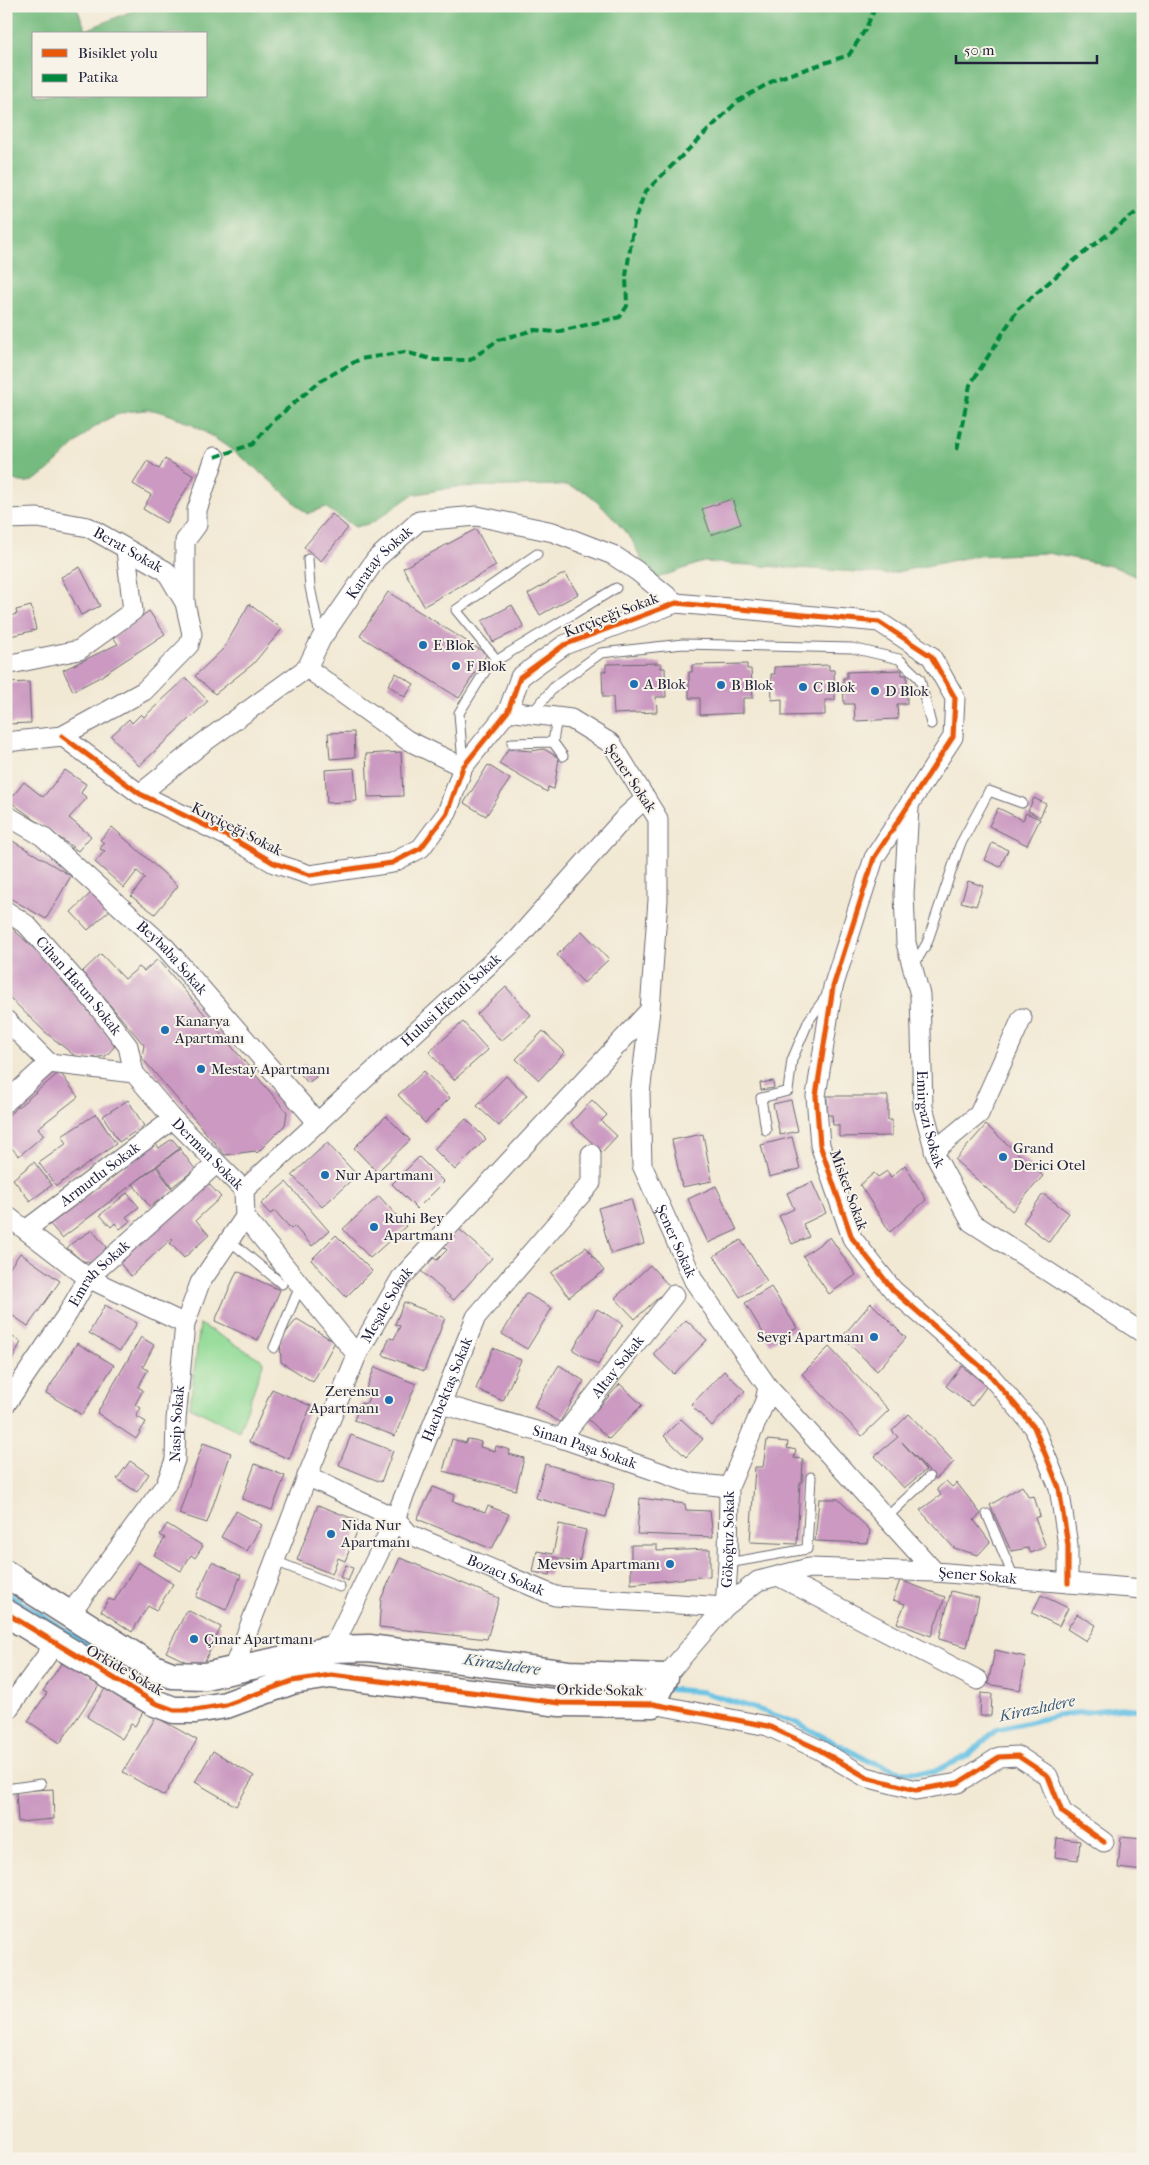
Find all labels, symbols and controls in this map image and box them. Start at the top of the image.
legend [32,32,208,98]
scale bar [956,32,1098,64]
text: 50 m [964,41,995,59]
text: Bisiklet yolu [78,44,158,62]
text: Patika [78,68,119,86]
street label: Karatay Sokak [342,522,416,603]
street label: Berat Sokak [90,523,166,577]
street label: Kırçiçeği Sokak [561,589,661,641]
place label: E Blok [433,636,475,654]
marker: E Blok [417,639,429,651]
place label: F Blok [466,657,507,675]
marker: F Blok [450,660,462,672]
place label: A Blok [643,675,686,693]
place label: B Blok [731,676,773,694]
marker: A Blok [628,678,640,690]
place label: C Blok [813,678,856,696]
marker: B Blok [715,679,727,691]
marker: C Blok [797,681,809,693]
place label: D Blok [885,682,929,700]
marker: D Blok [869,685,881,697]
street label: Şener Sokak [602,740,661,816]
street label: Kırçiçeği Sokak [188,798,286,860]
street label: Beybaba Sokak [133,917,212,999]
street label: Cihan Hatun Sokak [32,932,126,1039]
street label: Hulusi Efendi Sokak [397,949,505,1050]
place label: Kanarya Apartmanı [174,1012,245,1047]
marker: Kanarya Apartmanı [159,1024,171,1036]
place label: Mestay Apartmanı [211,1060,330,1078]
marker: Mestay Apartmanı [195,1063,207,1075]
street label: Emirgazi Sokak [913,1070,949,1171]
street label: Derman Sokak [168,1114,248,1194]
street label: Armutlu Sokak [55,1138,144,1211]
place label: Grand Derici Otel [1013,1139,1086,1174]
street label: Misket Sokak [826,1147,872,1233]
marker: Grand Derici Otel [997,1151,1009,1163]
place label: Nur Apartmanı [335,1166,434,1184]
marker: Nur Apartmanı [319,1169,331,1181]
street label: Şener Sokak [652,1202,701,1281]
place label: Ruhi Bey Apartmanı [383,1209,454,1244]
marker: Ruhi Bey Apartmanı [368,1221,380,1233]
street label: Emrah Sokak [65,1236,134,1310]
street label: Meşale Sokak [357,1262,416,1346]
place label: Sevgi Apartmanı [757,1328,865,1346]
marker: Sevgi Apartmanı [868,1331,880,1343]
street label: Altay Sokak [587,1332,648,1402]
street label: Hacıbektaş Sokak [418,1334,476,1445]
place label: Zerensu Apartmanı [309,1382,380,1417]
street label: Nasip Sokak [166,1384,188,1462]
marker: Zerensu Apartmanı [383,1394,395,1406]
street label: Sinan Paşa Sokak [530,1421,640,1473]
street label: Gökoğuz Sokak [717,1490,738,1588]
place label: Nida Nur Apartmanı [340,1516,411,1551]
marker: Nida Nur Apartmanı [325,1528,337,1540]
street label: Bozacı Sokak [464,1551,548,1600]
place label: Mevsim Apartmanı [537,1555,661,1573]
marker: Mevsim Apartmanı [664,1558,676,1570]
street label: Şener Sokak [938,1563,1018,1588]
place label: Çınar Apartmanı [204,1630,314,1648]
marker: Çınar Apartmanı [188,1633,200,1645]
street label: Orkide Sokak [83,1641,167,1700]
water label: Kirazlıdere [462,1649,542,1679]
street label: Orkide Sokak [557,1680,644,1700]
water label: Kirazlıdere [996,1691,1077,1725]

